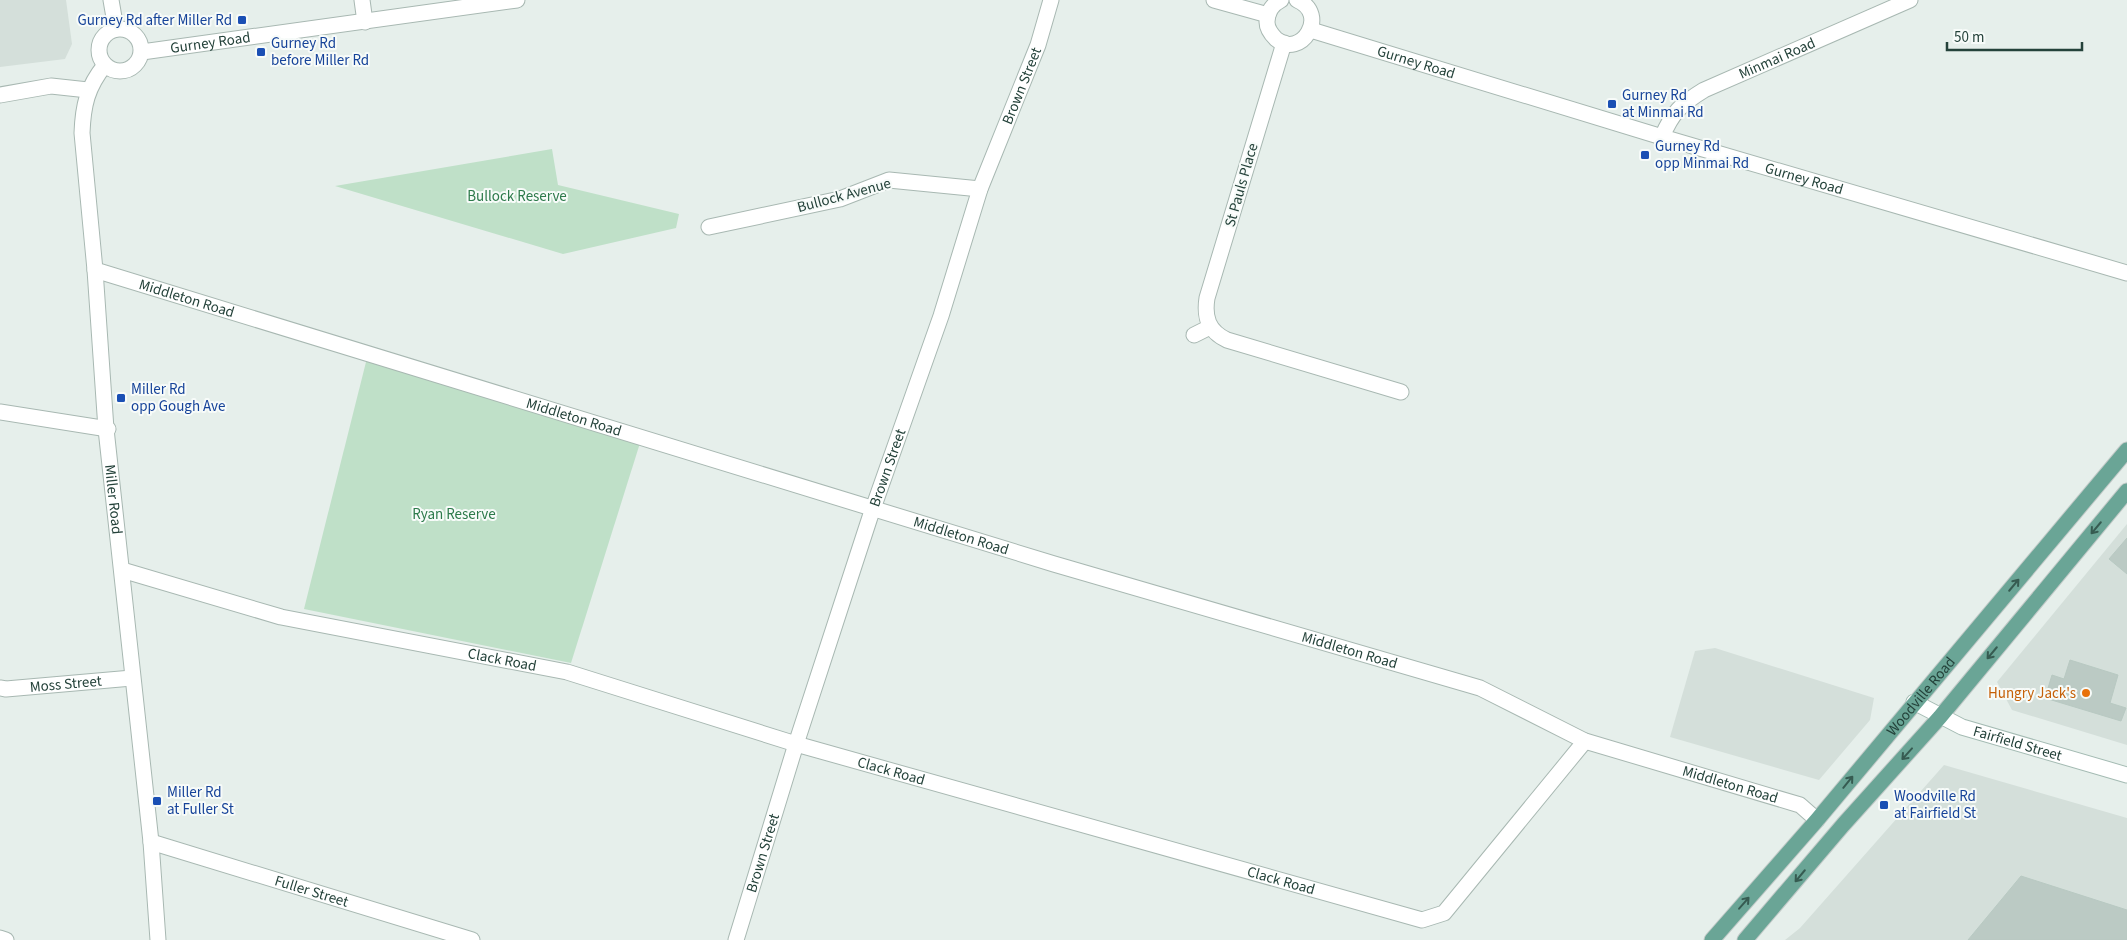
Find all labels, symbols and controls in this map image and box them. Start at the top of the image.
place label: Gurney Rd after Miller Rd [77,10,232,31]
marker: Gurney Rd after Miller Rd [236,14,248,26]
scale bar [1947,20,2082,52]
street label: Gurney Road [169,27,252,59]
text: 50 m [1954,27,1984,48]
place label: Gurney Rd before Miller Rd [271,33,369,71]
street label: Minmai Road [1735,33,1819,85]
street label: Gurney Road [1374,41,1458,84]
street label: Brown Street [997,44,1047,128]
marker: Gurney Rd before Miller Rd [255,46,267,58]
place label: Gurney Rd at Minmai Rd [1622,85,1704,123]
marker: Gurney Rd at Minmai Rd [1606,98,1618,110]
place label: Gurney Rd opp Minmai Rd [1655,136,1749,174]
street label: St Pauls Place [1220,141,1263,229]
marker: Gurney Rd opp Minmai Rd [1639,149,1651,161]
street label: Gurney Road [1762,158,1846,200]
street label: Bullock Avenue [795,173,893,218]
park label: Bullock Reserve [467,186,567,207]
street label: Middleton Road [136,274,237,323]
place label: Miller Rd opp Gough Ave [131,379,225,417]
marker: Miller Rd opp Gough Ave [115,392,127,404]
street label: Middleton Road [524,393,624,442]
street label: Brown Street [864,426,911,510]
street label: Miller Road [99,463,127,535]
park label: Ryan Reserve [412,504,496,525]
street label: Middleton Road [911,512,1011,561]
one-way arrow [2090,522,2101,535]
one-way arrow [2008,579,2020,592]
street label: Middleton Road [1299,627,1400,674]
street label: Clack Road [466,643,538,677]
one-way arrow [1987,647,1998,660]
street label: Woodville Road [1882,652,1960,741]
street label: Moss Street [29,671,103,698]
place label: Hungry Jack's [1988,683,2076,704]
marker: Hungry Jack's [2080,687,2092,699]
street label: Fairfield Street [1970,721,2064,767]
one-way arrow [1901,747,1913,760]
street label: Clack Road [855,752,927,791]
street label: Middleton Road [1680,761,1781,809]
one-way arrow [1842,776,1853,789]
place label: Miller Rd at Fuller St [167,782,234,820]
place label: Woodville Rd at Fairfield St [1894,786,1976,824]
marker: Miller Rd at Fuller St [151,795,163,807]
marker: Woodville Rd at Fairfield St [1878,799,1890,811]
street label: Brown Street [741,811,785,895]
street label: Clack Road [1245,861,1317,900]
one-way arrow [1795,869,1806,882]
street label: Fuller Street [272,870,351,913]
one-way arrow [1738,897,1750,910]

